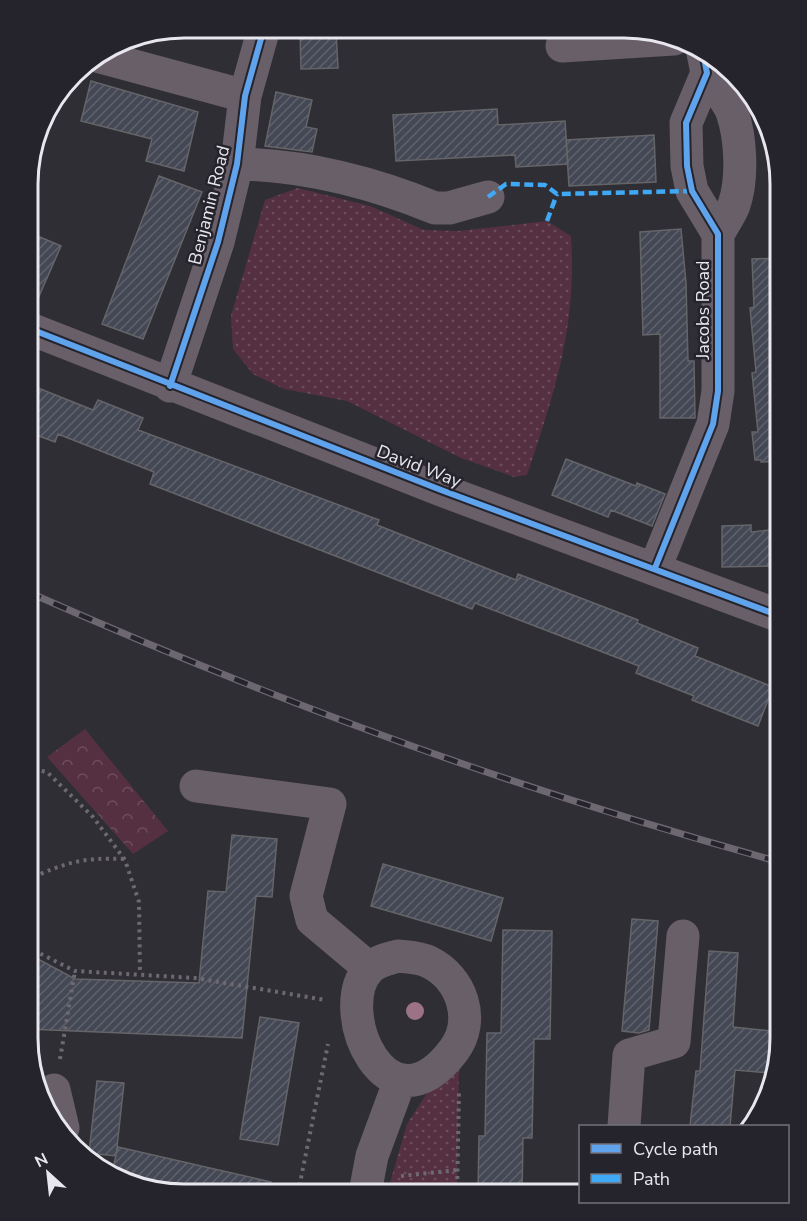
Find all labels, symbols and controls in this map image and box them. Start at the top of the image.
street label: Benjamin Road [183,143,235,267]
street label: Jacobs Road [691,260,715,361]
street label: David Way [373,439,465,493]
legend [579,1125,789,1203]
text: Cycle path [633,1137,718,1161]
north arrow [18,1143,78,1203]
text: N [31,1148,52,1173]
text: Path [633,1167,670,1191]

